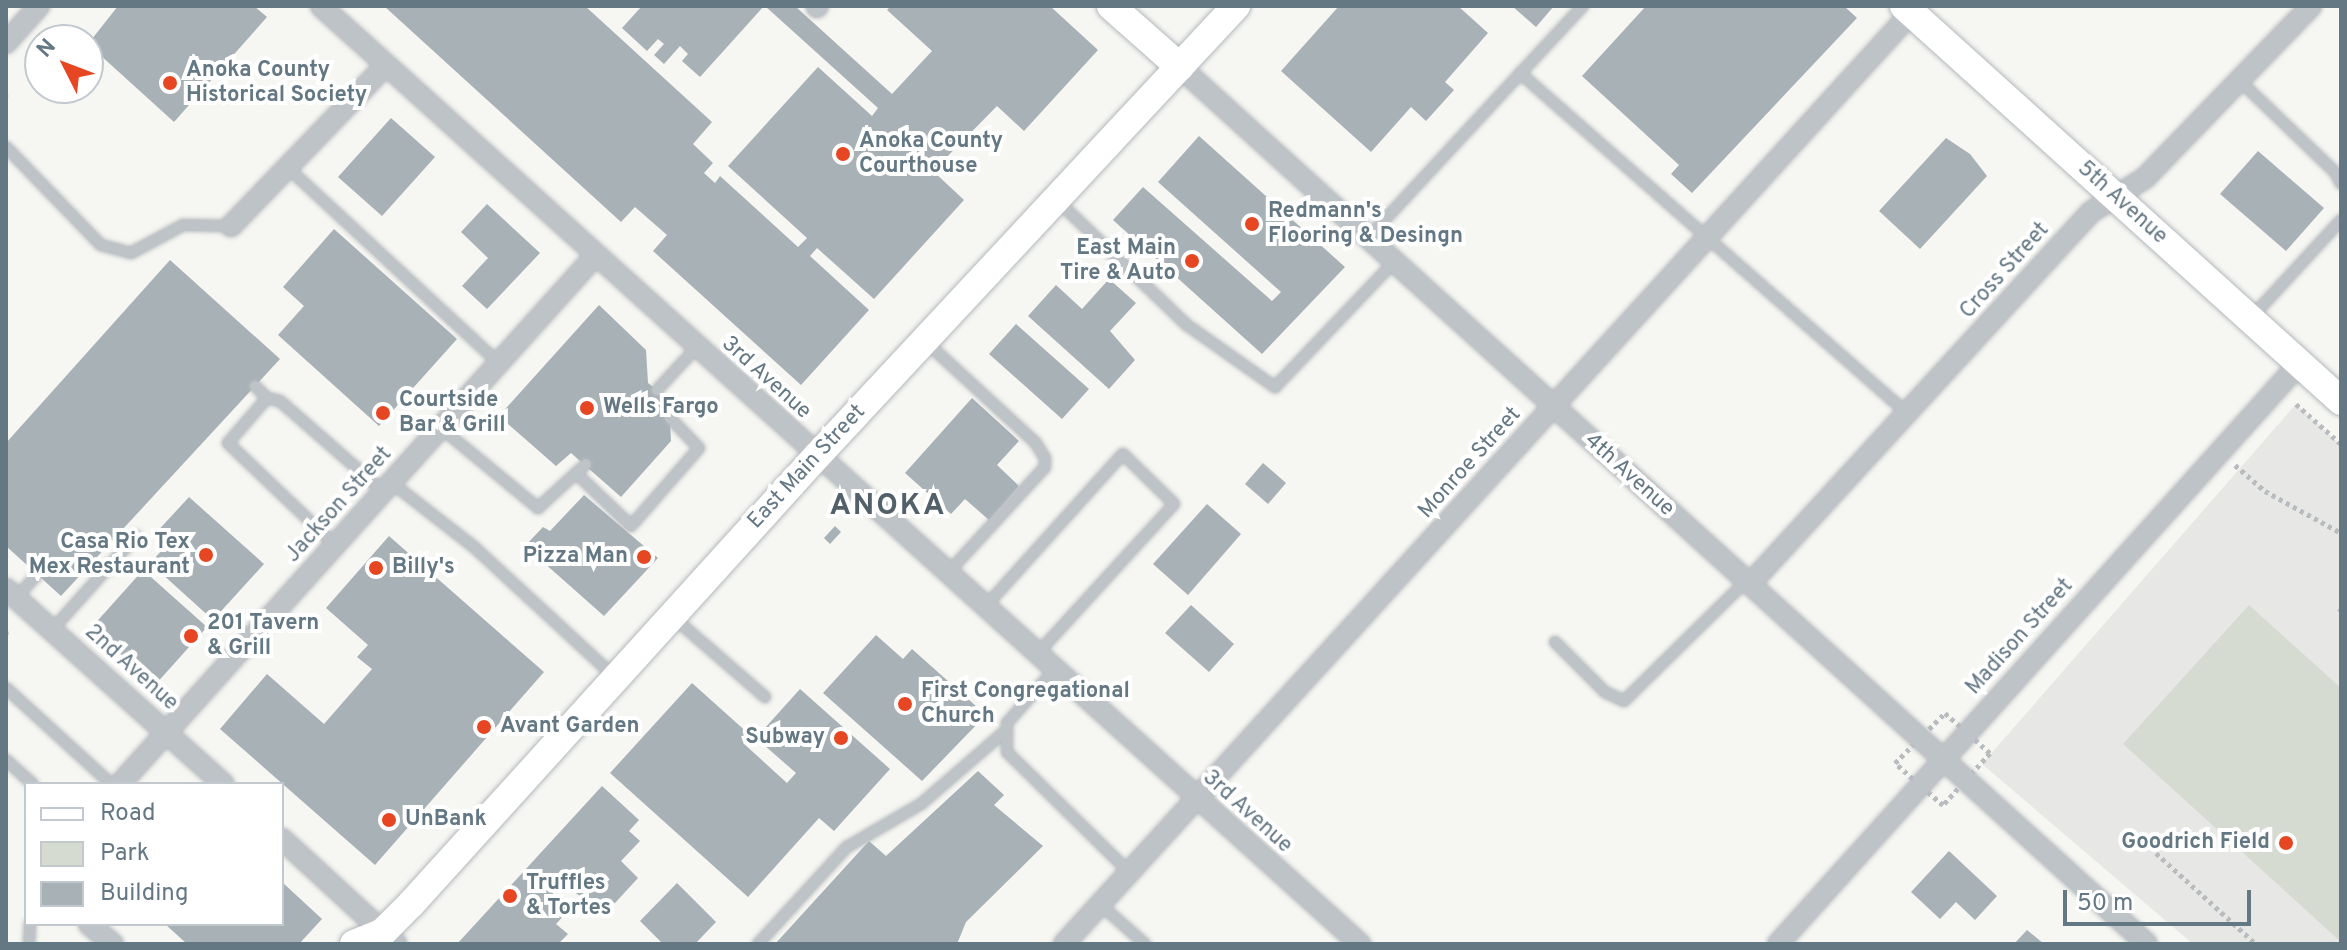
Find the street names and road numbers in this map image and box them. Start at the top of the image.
street label: 5th Avenue [2071,156,2173,250]
street label: Cross Street [1955,217,2055,325]
street label: 3rd Avenue [715,331,817,425]
street label: East Main Street [743,399,871,535]
street label: Monroe Street [1413,402,1527,524]
street label: 4th Avenue [1578,428,1680,522]
street label: Jackson Street [280,442,398,568]
street label: Madison Street [1961,573,2079,701]
street label: 2nd Avenue [79,619,183,717]
street label: 3rd Avenue [1196,765,1298,859]

